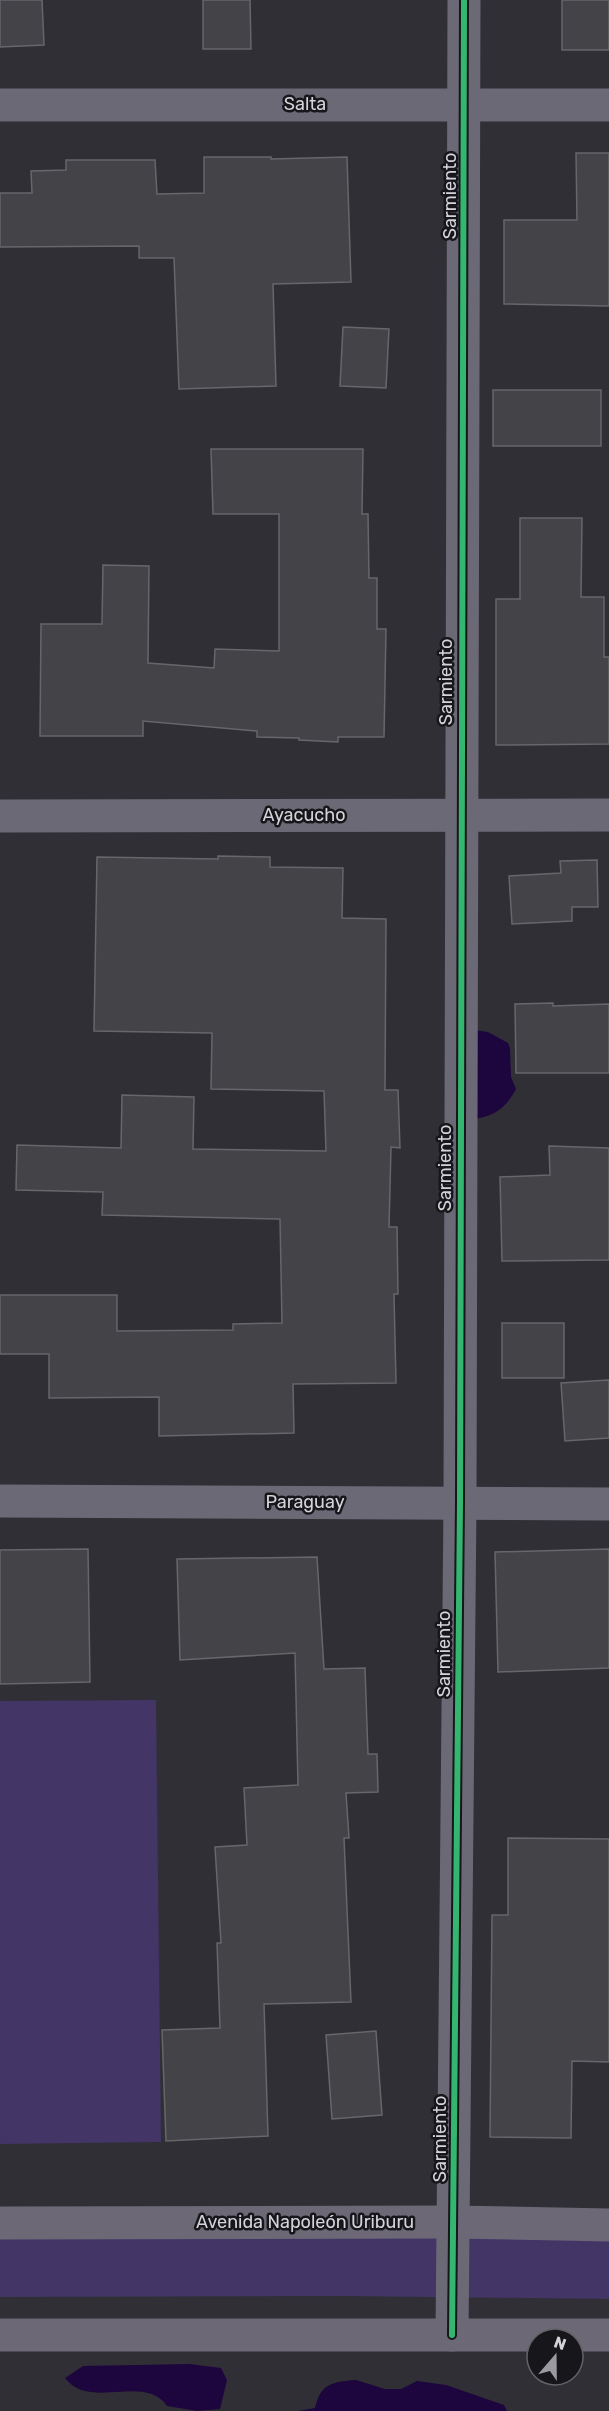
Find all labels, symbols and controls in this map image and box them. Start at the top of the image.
street label: Salta [284,93,326,115]
street label: Sarmiento [439,153,461,239]
street label: Sarmiento [435,639,457,725]
street label: Ayacucho [262,804,346,826]
street label: Sarmiento [434,1125,456,1211]
street label: Paraguay [265,1491,345,1513]
street label: Sarmiento [433,1611,455,1697]
street label: Sarmiento [429,2096,451,2182]
street label: Avenida Napoleón Uriburu [196,2211,414,2233]
north arrow [525,2327,585,2387]
text: N [551,2332,569,2354]

